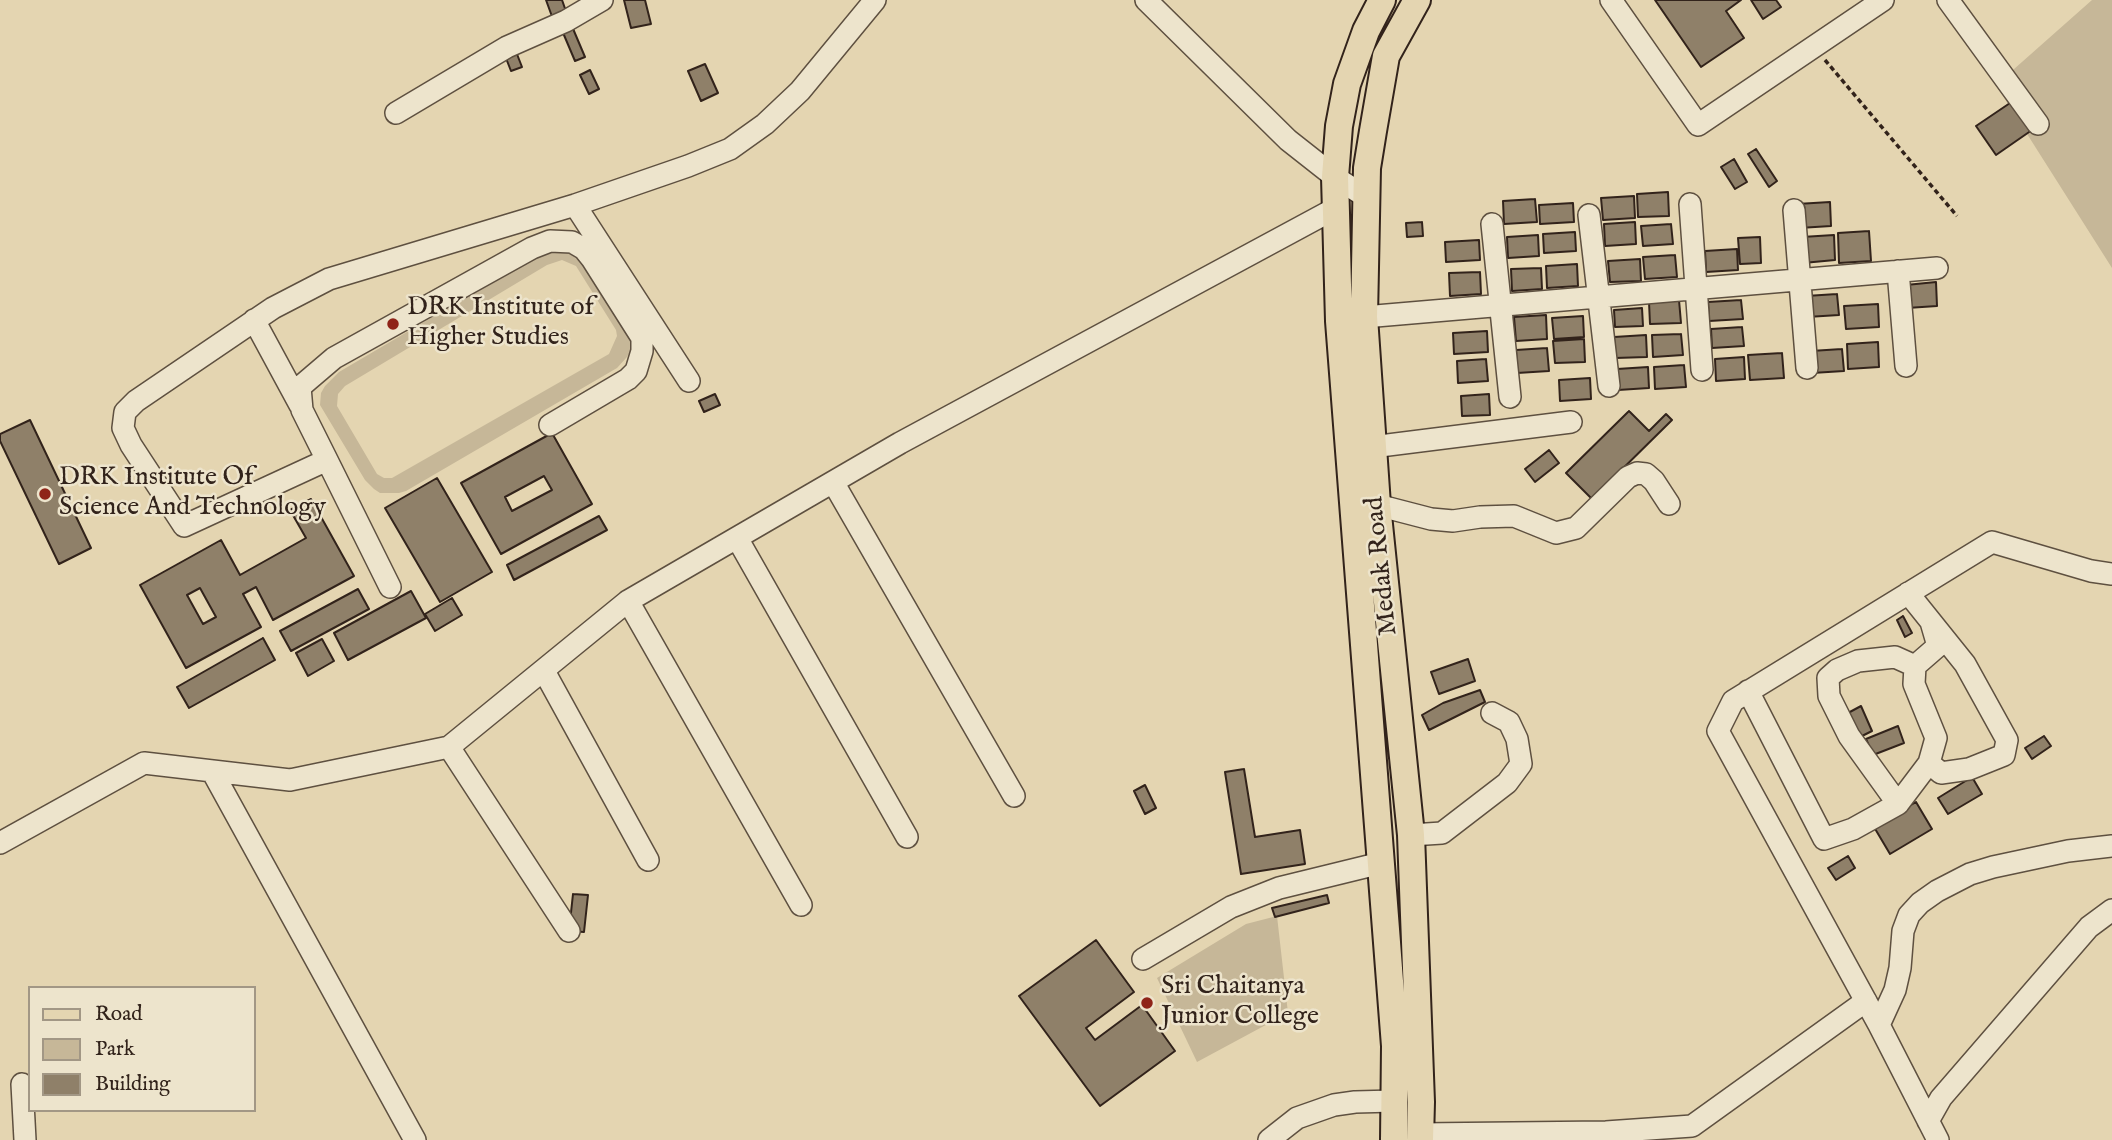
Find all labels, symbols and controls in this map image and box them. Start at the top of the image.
place label: DRK Institute of Higher Studies [407,293,594,354]
marker: DRK Institute of Higher Studies [385,316,401,332]
place label: DRK Institute Of Science And Technology [59,463,326,524]
marker: DRK Institute Of Science And Technology [37,486,53,502]
street label: Medak Road [1360,495,1406,637]
place label: Sri Chaitanya Junior College [1161,972,1319,1034]
legend [28,986,256,1112]
marker: Sri Chaitanya Junior College [1139,995,1155,1011]
text: Road [95,1001,142,1028]
text: Park [95,1036,135,1063]
text: Building [95,1071,170,1098]

